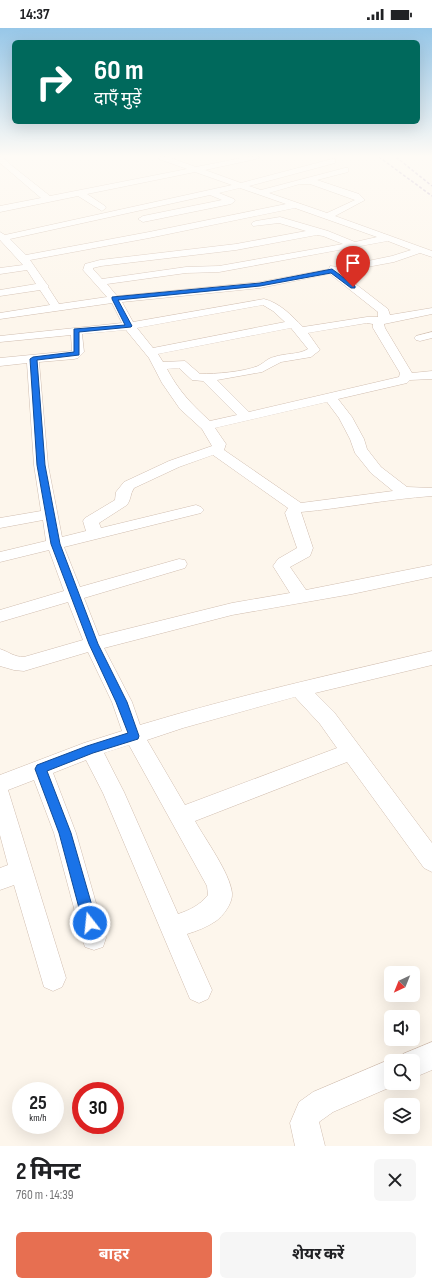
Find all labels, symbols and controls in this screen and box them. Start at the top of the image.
text: 14:37 [20,5,50,24]
text: 60 m [94,54,143,87]
icon: right [28,56,80,108]
text: दाएँ मुड़ें [94,88,141,109]
pin [336,246,370,287]
icon: arrive [342,252,364,274]
position arrow [69,902,111,944]
north arrow [384,966,420,1002]
map controls [384,966,420,1134]
button: sound [384,1010,420,1046]
button: search [384,1054,420,1090]
speed limit sign: 30 [72,1082,124,1134]
text: 25 [29,1091,47,1115]
button: layers [384,1098,420,1134]
text: km/h [29,1112,47,1124]
text: 2 मिनट [16,1157,81,1186]
button: close [374,1159,416,1201]
text: 760 m · 14:39 [16,1187,73,1203]
button: बाहर [16,1232,212,1278]
button: शेयर करें [220,1232,416,1278]

